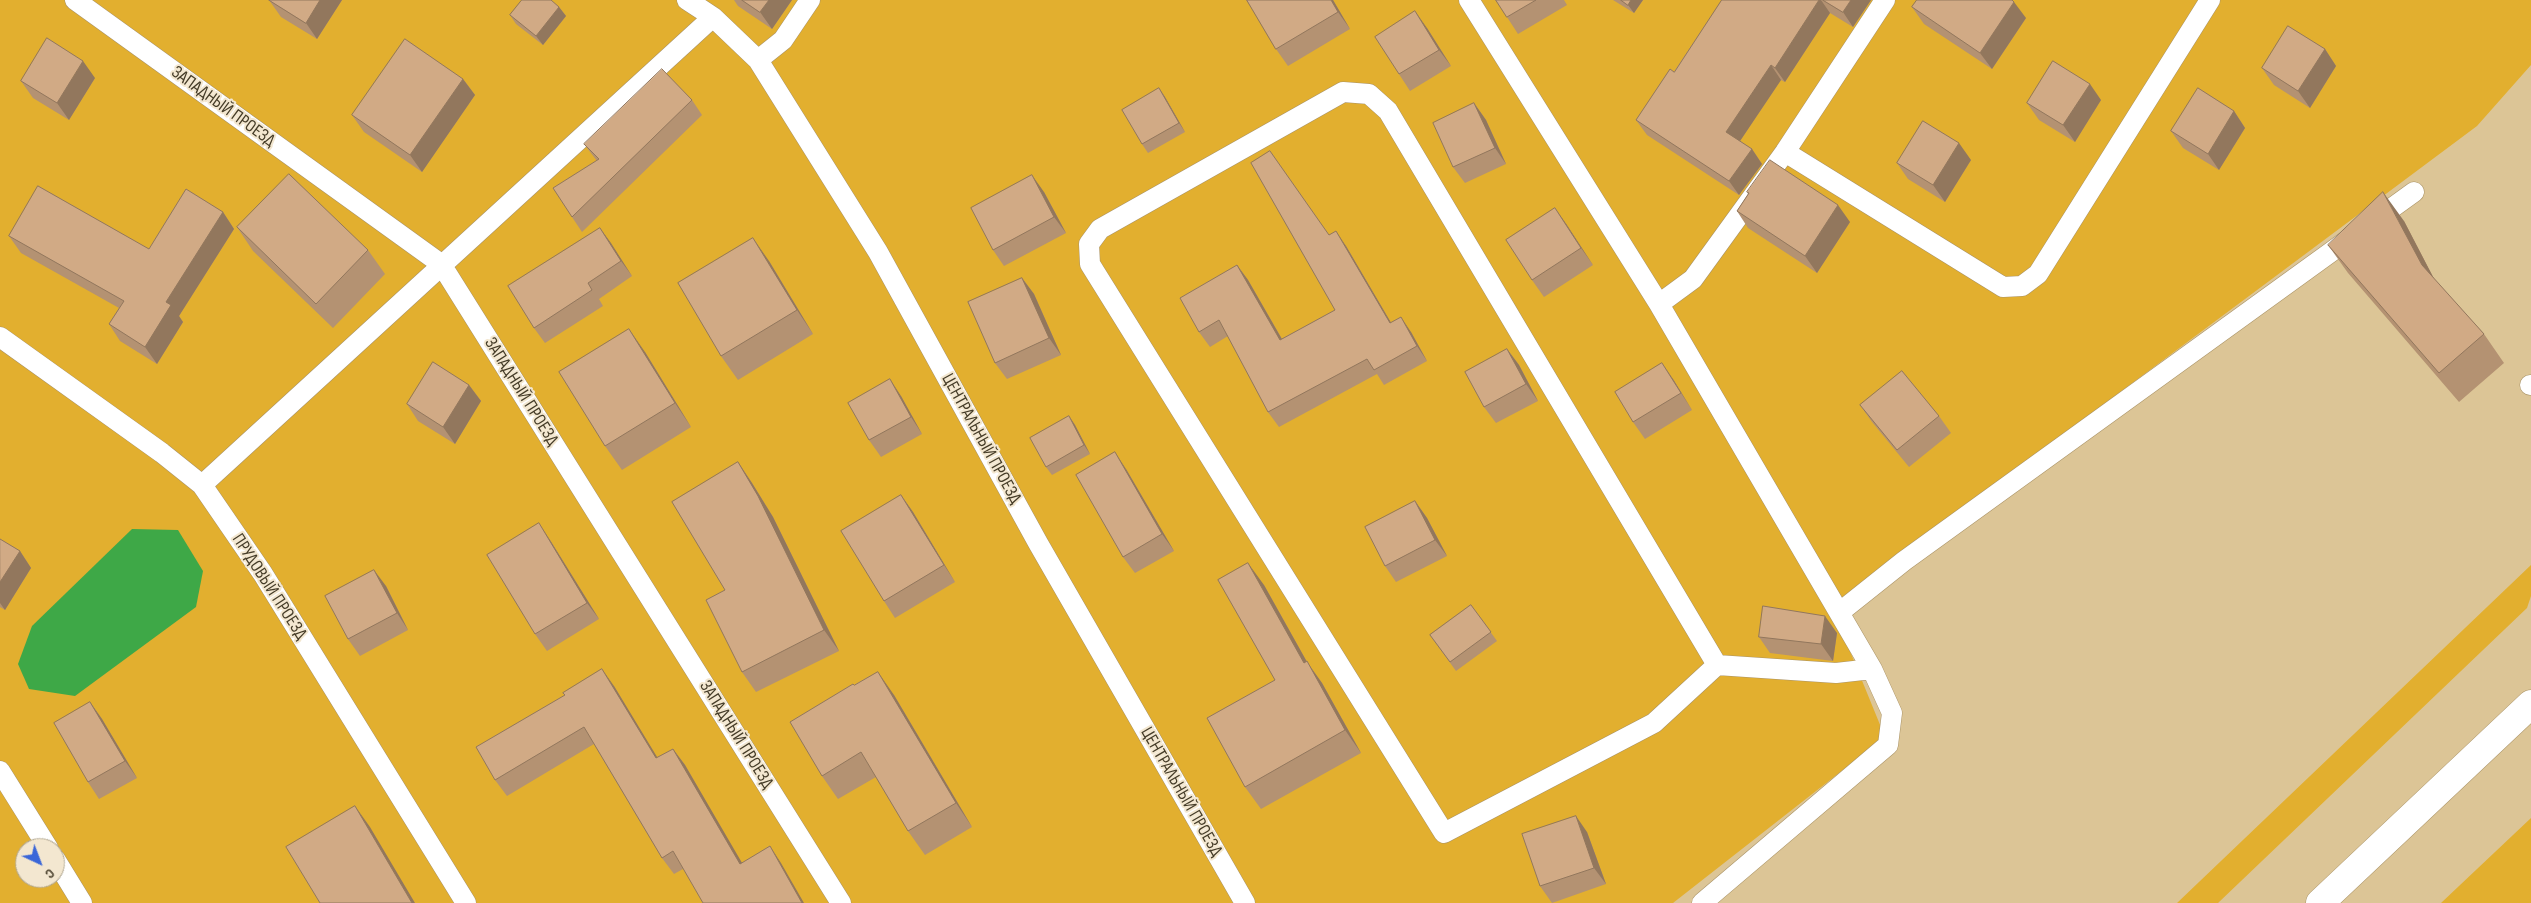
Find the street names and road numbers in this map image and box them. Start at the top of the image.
street label: ЗАПАДНЫЙ ПРОЕЗД [167,62,279,152]
street label: ЗАПАДНЫЙ ПРОЕЗД [479,334,563,450]
street label: ЦЕНТРАЛЬНЫЙ ПРОЕЗД [936,370,1026,508]
street label: ПРУДОВЫЙ ПРОЕЗД [227,530,311,644]
street label: ЗАПАДНЫЙ ПРОЕЗД [694,677,778,793]
street label: ЦЕНТРАЛЬНЫЙ ПРОЕЗД [1135,724,1227,860]

